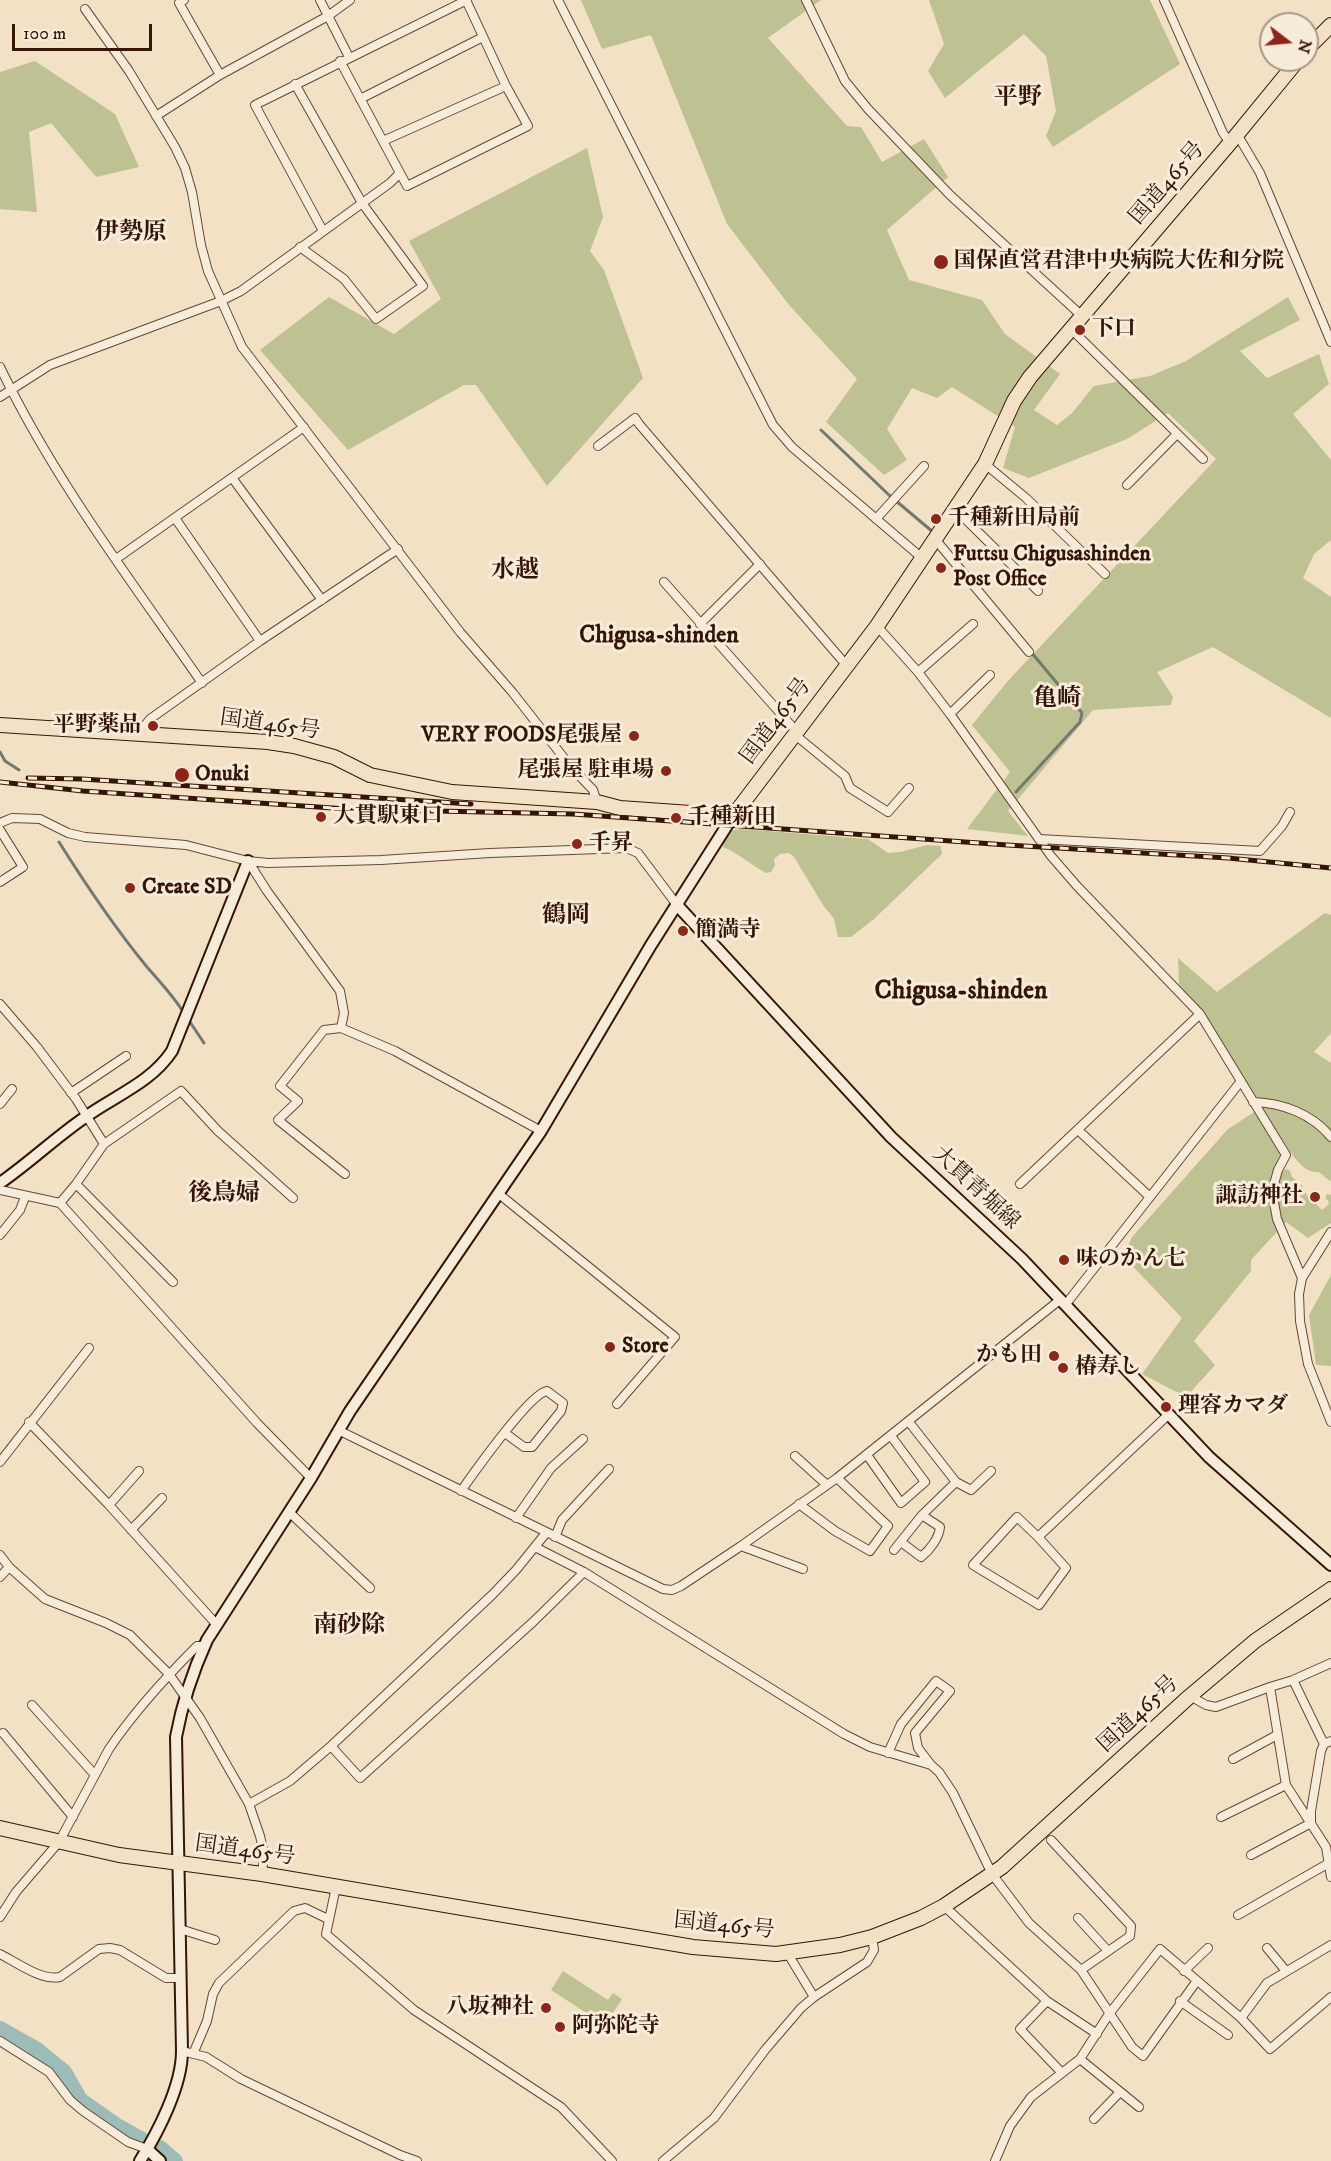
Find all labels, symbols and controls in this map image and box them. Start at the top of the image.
scale bar [15,12,154,50]
north arrow [1259,12,1319,72]
text: 100 m [23,23,66,45]
text: N [1293,37,1316,55]
district label: 平野 [994,85,1042,113]
street label: 国道465号 [1125,137,1211,231]
district label: 伊勢原 [95,220,167,248]
place label: 国保直営君津中央病院大佐和分院 [954,249,1284,275]
marker: 国保直営君津中央病院大佐和分院 [932,253,950,271]
place label: 下口 [1092,317,1136,343]
marker: 下口 [1073,323,1087,337]
place label: 千種新田局前 [948,506,1080,532]
marker: 千種新田局前 [929,512,943,526]
place label: Futtsu Chigusashinden Post Office [953,542,1151,594]
district label: 水越 [491,558,539,586]
marker: Futtsu Chigusashinden Post Office [934,561,948,575]
district label: Chigusa-shinden [579,623,739,651]
street label: 国道465号 [736,674,818,770]
district label: 亀崎 [1033,686,1081,714]
street label: 国道465号 [218,706,322,746]
place label: 平野薬品 [53,713,141,739]
marker: 平野薬品 [146,719,160,733]
place label: VERY FOODS尾張屋 [421,723,622,749]
marker: VERY FOODS尾張屋 [627,729,641,743]
place label: 尾張屋 駐車場 [517,758,654,784]
place label: Onuki [195,762,249,788]
marker: 尾張屋 駐車場 [659,764,673,778]
marker: Onuki [173,766,191,784]
place label: 大貫駅東口 [333,804,443,830]
place label: 千種新田 [688,805,776,831]
marker: 大貫駅東口 [314,810,328,824]
marker: 千種新田 [669,811,683,825]
place label: 千昇 [589,831,633,857]
marker: 千昇 [570,837,584,851]
place label: Create SD [142,875,232,901]
marker: Create SD [123,881,137,895]
district label: 鶴岡 [542,903,590,931]
place label: 簡満寺 [695,918,761,944]
marker: 簡満寺 [676,924,690,938]
district label: Chigusa-shinden [875,977,1047,1009]
street label: 大貫青堀線 [926,1142,1024,1236]
district label: 後鳥婦 [188,1181,260,1209]
place label: 諏訪神社 [1215,1184,1303,1210]
marker: 諏訪神社 [1308,1190,1322,1204]
place label: 味のかん七 [1076,1247,1186,1273]
marker: 味のかん七 [1057,1253,1071,1267]
place label: Store [622,1334,669,1360]
marker: Store [603,1340,617,1354]
place label: かも田 [976,1343,1042,1369]
marker: かも田 [1047,1349,1061,1363]
place label: 椿寿し [1075,1355,1141,1381]
marker: 椿寿し [1056,1361,1070,1375]
place label: 理容カマダ [1178,1394,1288,1420]
marker: 理容カマダ [1159,1400,1173,1414]
district label: 南砂除 [313,1613,385,1641]
street label: 国道465号 [1093,1671,1185,1759]
street label: 国道465号 [193,1832,297,1872]
street label: 国道465号 [672,1909,776,1945]
place label: 八坂神社 [446,1995,534,2021]
marker: 八坂神社 [539,2001,553,2015]
place label: 阿弥陀寺 [572,2014,660,2040]
marker: 阿弥陀寺 [553,2020,567,2034]

